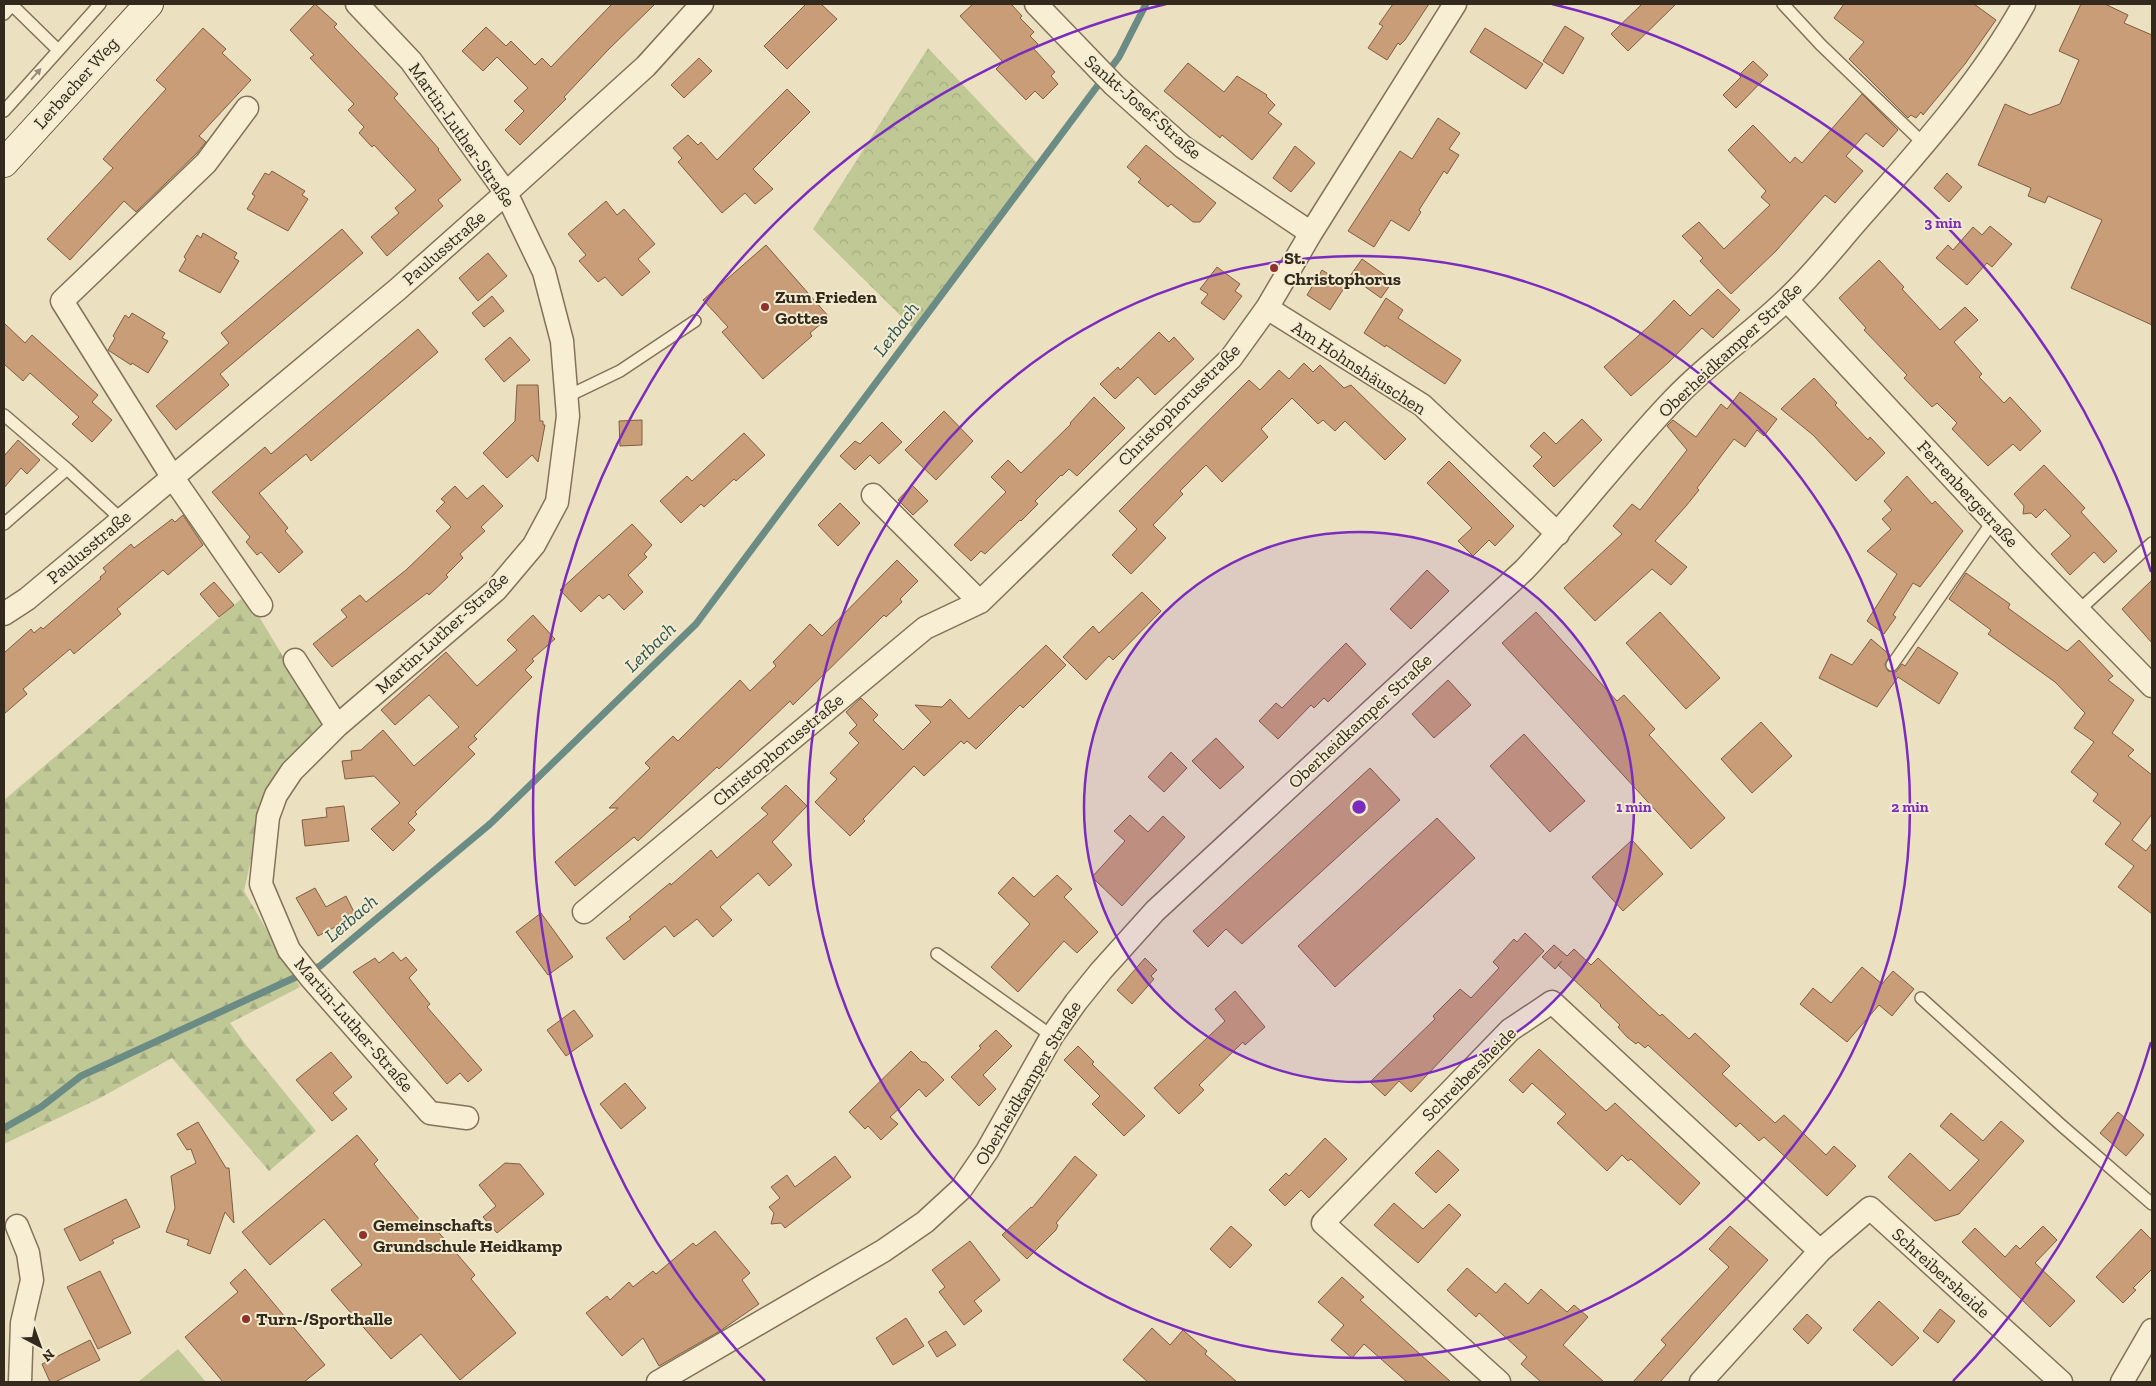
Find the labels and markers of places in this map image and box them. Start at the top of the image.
place label: St. Christophorus [1284,247,1401,290]
marker: St. Christophorus [1268,262,1280,274]
place label: Zum Frieden Gottes [775,286,877,329]
marker: Zum Frieden Gottes [759,301,771,313]
centre of rings [1350,798,1368,816]
place label: Gemeinschafts Grundschule Heidkamp [373,1214,562,1257]
marker: Gemeinschafts Grundschule Heidkamp [357,1229,369,1241]
place label: Turn-/Sporthalle [256,1308,393,1330]
marker: Turn-/Sporthalle [240,1313,252,1325]

